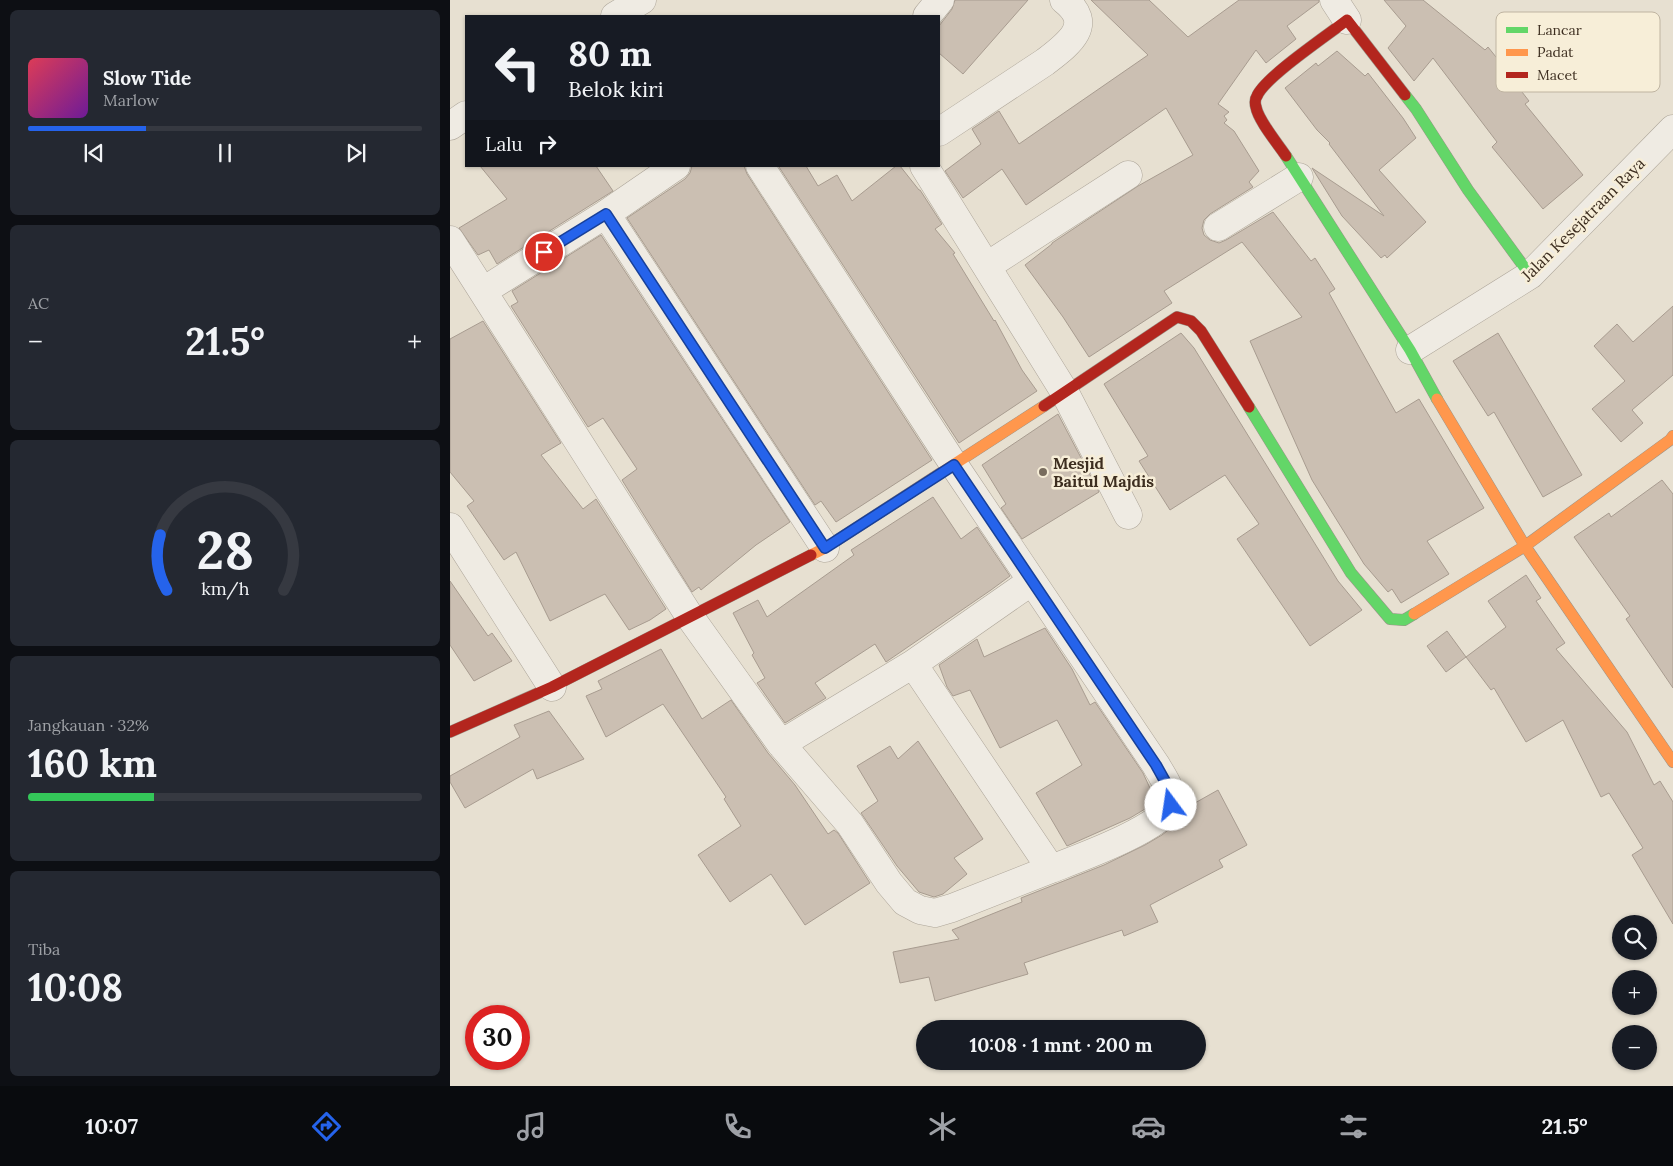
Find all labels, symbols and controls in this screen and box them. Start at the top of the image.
legend [1496,12,1660,92]
text: Lancar [1537,21,1582,39]
text: 80 m [568,31,652,76]
icon: left [485,35,550,100]
text: Padat [1537,43,1574,61]
text: Slow Tide [103,66,191,90]
text: Macet [1537,66,1578,84]
text: Belok kiri [568,75,664,103]
text: Marlow [103,90,159,110]
icon: right [533,130,561,158]
text: Lalu [485,132,523,156]
icon: previous [80,139,108,167]
icon: pause [211,139,239,167]
icon: next [342,139,370,167]
street label: Jalan Kesejatraan Raya [1516,153,1649,286]
pin [523,231,565,273]
icon: arrive [530,238,558,266]
text: AC [28,293,49,313]
text: 21.5° [185,317,265,365]
text: − [28,324,43,360]
text: + [407,324,422,360]
place label: Mesjid Baitul Majdis [1053,453,1154,491]
marker: Mesjid Baitul Majdis [1037,466,1049,478]
text: 28 [196,517,254,583]
text: km/h [201,577,249,600]
text: Jangkauan · 32% [28,715,149,735]
text: 160 km [28,739,157,787]
position arrow [1144,778,1196,830]
map controls [1612,915,1657,1070]
button: search [1612,915,1657,960]
text: Tiba [28,939,60,959]
text: 10:08 [28,963,123,1011]
button: + [1612,970,1657,1015]
speed limit sign: 30 [465,1005,530,1070]
button: − [1612,1025,1657,1070]
text: 10:08 · 1 mnt · 200 m [970,1033,1152,1057]
icon: directions [309,1109,344,1144]
icon: music [514,1109,549,1144]
icon: phone [720,1109,755,1144]
icon: climate [925,1109,960,1144]
icon: car [1131,1109,1166,1144]
icon: filters [1336,1109,1371,1144]
text: 10:07 [85,1112,138,1140]
text: 21.5° [1542,1112,1588,1140]

